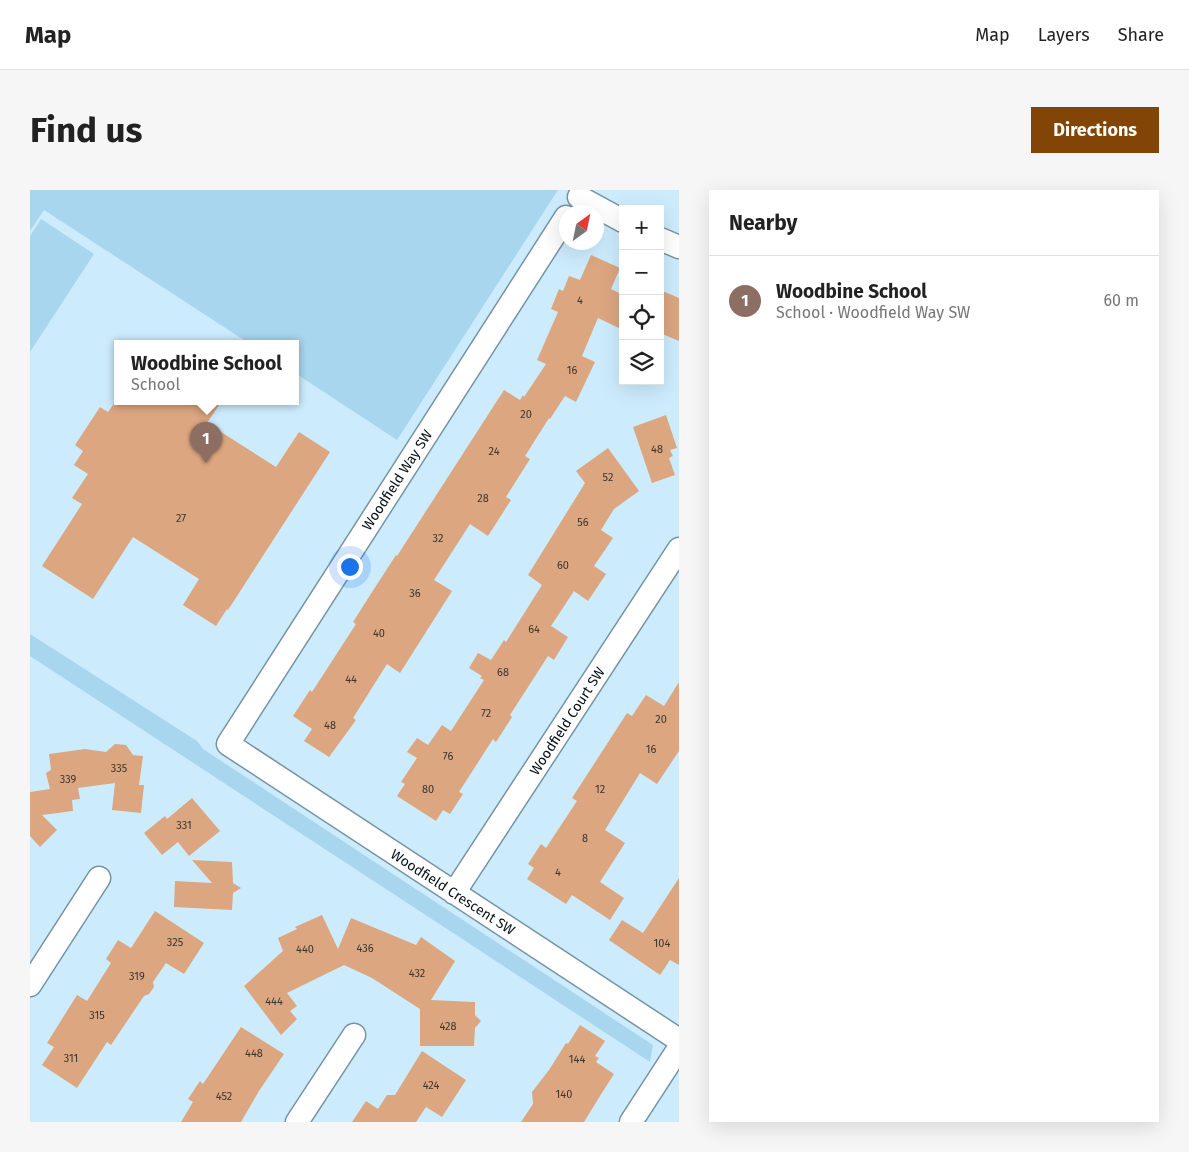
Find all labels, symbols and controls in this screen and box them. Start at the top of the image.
text: Map [25,21,71,49]
text: Map [975,24,1010,46]
text: Layers [1038,24,1090,46]
text: Share [1118,24,1164,46]
button: Directions [1031,107,1159,153]
text: Find us [30,109,142,151]
north arrow [559,205,604,250]
map controls [619,205,664,385]
button: + [619,205,664,250]
text: Nearby [729,210,797,236]
button: − [619,250,664,295]
text: Woodbine School [776,280,927,303]
text: 1 [741,291,749,310]
text: 60 m [1104,291,1139,310]
house number: 4 [577,294,583,307]
button: locate [619,295,664,340]
text: School · Woodfield Way SW [776,303,970,322]
popup [114,340,299,405]
button: layers [619,340,664,385]
text: Woodbine School [131,352,282,375]
house number: 16 [567,364,577,377]
text: School [131,375,180,394]
house number: 20 [520,408,532,421]
pin: 1 [190,422,222,463]
street label: Woodfield Way SW [359,427,436,534]
house number: 48 [651,443,663,456]
house number: 24 [489,445,500,458]
house number: 52 [603,471,613,484]
house number: 28 [477,492,489,505]
house number: 27 [176,512,186,525]
house number: 56 [577,516,589,529]
house number: 32 [433,532,443,545]
your location [337,554,363,580]
house number: 60 [557,559,569,572]
house number: 36 [409,587,421,600]
house number: 64 [528,623,540,636]
house number: 40 [373,627,385,640]
street label: Woodfield Court SW [526,664,609,778]
house number: 68 [497,666,509,679]
house number: 44 [345,673,357,686]
house number: 72 [481,707,491,720]
house number: 20 [655,713,667,726]
house number: 48 [324,719,336,732]
house number: 16 [646,743,656,756]
house number: 76 [443,750,453,763]
house number: 335 [111,762,128,775]
house number: 339 [60,773,77,786]
house number: 80 [422,783,434,796]
house number: 12 [595,783,605,796]
house number: 331 [176,819,192,832]
house number: 8 [582,832,588,845]
street label: Woodfield Crescent SW [387,846,518,939]
house number: 4 [555,866,561,879]
house number: 325 [167,936,184,949]
house number: 104 [654,937,671,950]
house number: 436 [356,942,374,955]
house number: 440 [296,943,314,956]
house number: 432 [409,967,425,980]
house number: 319 [129,970,145,983]
house number: 444 [265,995,283,1008]
house number: 315 [89,1009,105,1022]
house number: 428 [439,1020,457,1033]
house number: 448 [245,1047,263,1060]
house number: 311 [64,1052,78,1065]
house number: 144 [569,1053,585,1066]
house number: 424 [423,1079,439,1092]
house number: 140 [556,1088,572,1101]
house number: 452 [216,1090,232,1103]

